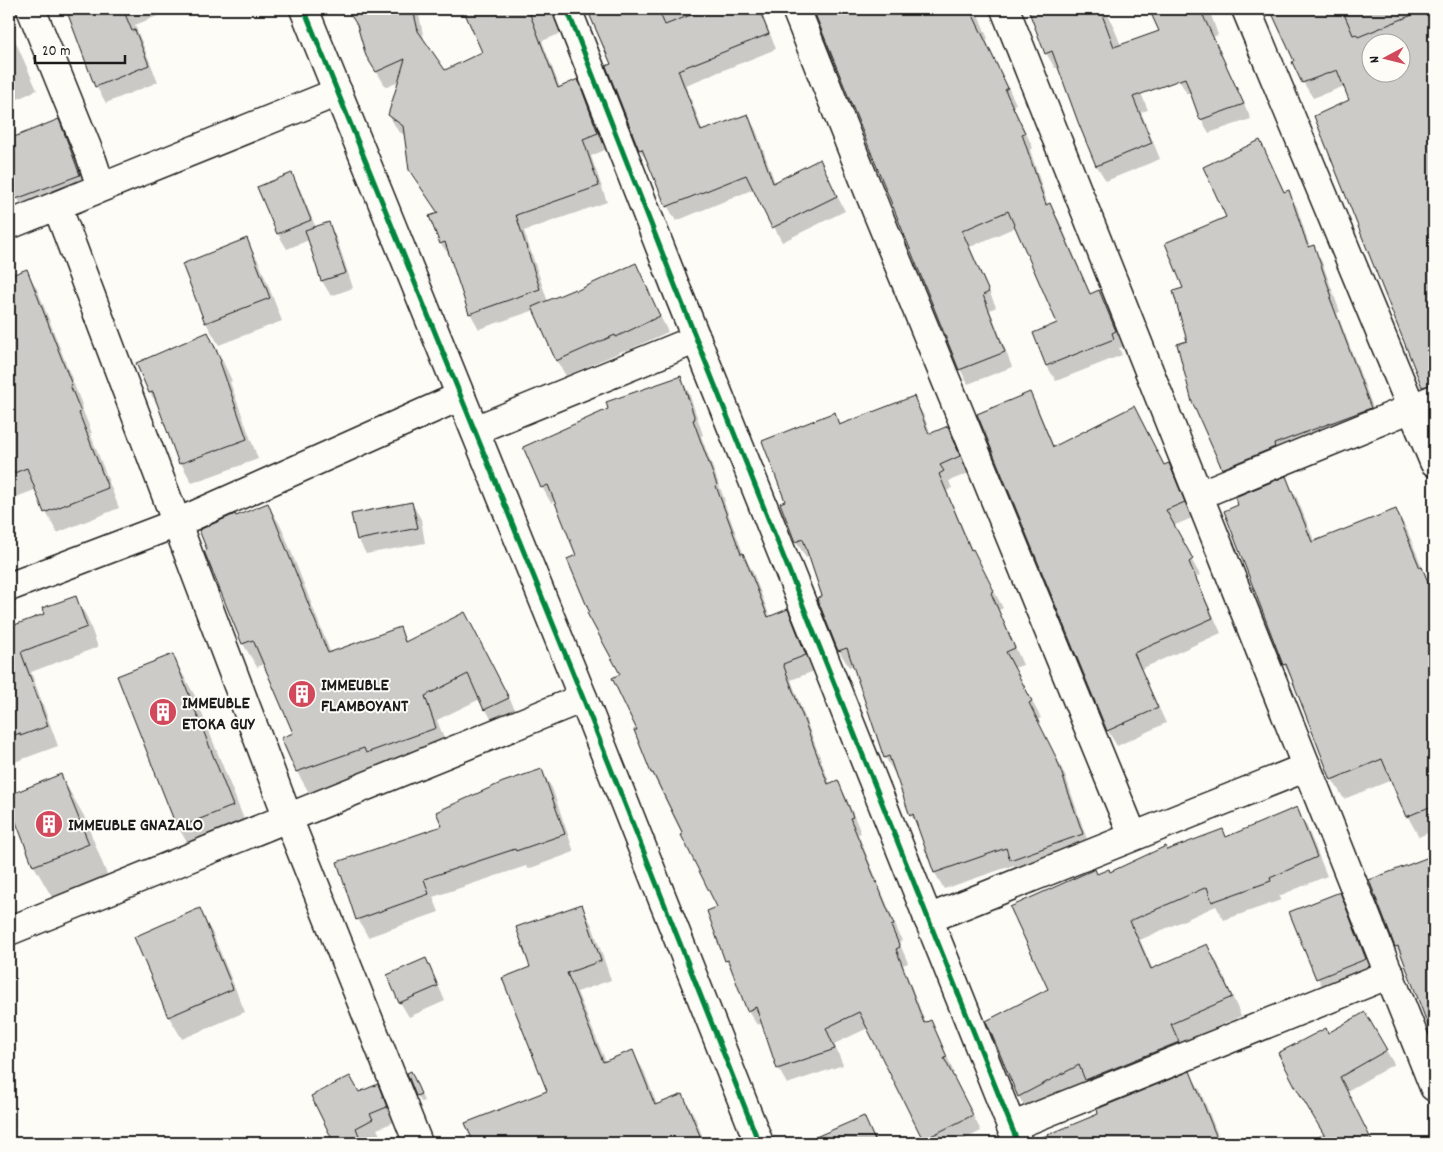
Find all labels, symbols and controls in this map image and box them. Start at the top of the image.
scale bar [35,32,125,64]
north arrow [1360,32,1410,82]
text: 20 m [42,41,70,63]
text: N [1365,55,1385,64]
place label: IMMEUBLE FLAMBOYANT [321,674,409,720]
building icon: IMMEUBLE FLAMBOYANT [287,679,317,709]
place label: IMMEUBLE ETOKA GUY [182,692,256,738]
building icon: IMMEUBLE ETOKA GUY [148,697,178,727]
building icon: IMMEUBLE GNAZALO [34,809,64,839]
place label: IMMEUBLE GNAZALO [68,814,203,839]

